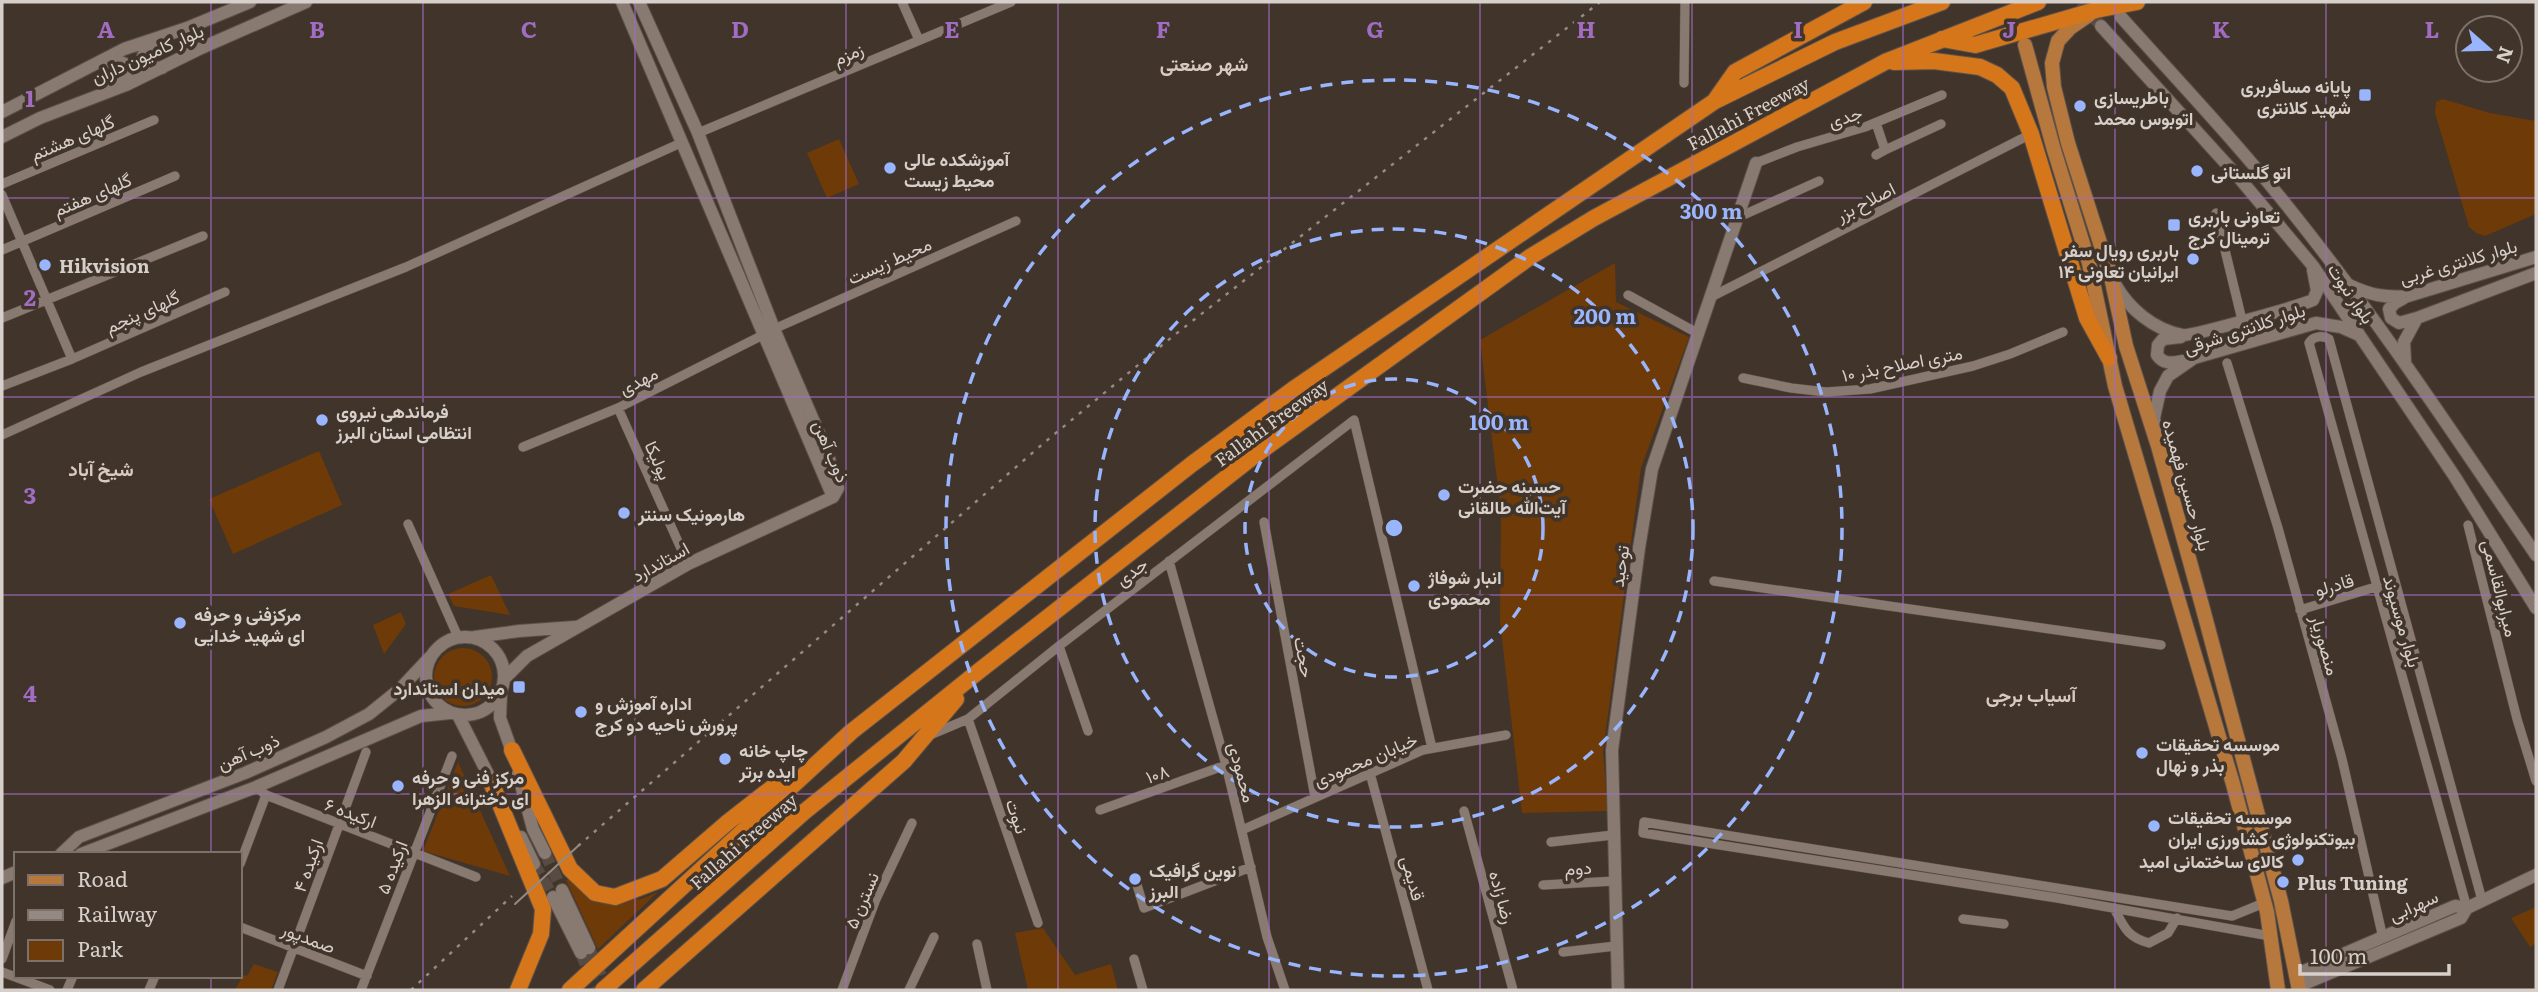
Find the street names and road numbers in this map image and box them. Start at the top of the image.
street label: بلوار کامیون داران [86,16,208,90]
street label: زمزم [829,35,867,71]
street label: Fallahi Freeway [1682,69,1815,157]
street label: جدی [1825,98,1865,134]
street label: گلهای هشتم [26,107,118,167]
street label: گلهای هفتم [49,165,135,223]
street label: اصلاح بزر [1830,174,1900,228]
street label: محیط زیست [843,229,935,291]
street label: بلوار کلانتری غربی [2396,231,2520,291]
street label: بلوار نبوت [2322,257,2382,329]
street label: گلهای پنجم [100,283,184,339]
street label: بلوار کلانتری شرقی [2180,296,2308,360]
street label: ۱۰ متری اصلاح بذر [1839,338,1965,388]
street label: مهدی [614,359,662,401]
street label: Fallahi Freeway [1208,371,1334,473]
street label: ذوب آهن [807,416,857,486]
street label: بلوار حسین فهمیده [2156,416,2220,554]
street label: پولیکا [638,436,680,484]
street label: استاندارد [626,534,694,588]
street label: میرابوالقاسمی [2476,536,2526,640]
street label: توحید [1603,543,1635,589]
street label: جدی [1109,550,1153,592]
street label: قادرلو [2311,566,2357,602]
street label: بلوار موسیوند [2377,572,2429,670]
street label: منصوریار [2304,611,2347,678]
street label: حجت [1288,634,1322,680]
street label: خیابان محمودی [1309,725,1421,793]
street label: ذوب آهن [213,726,283,776]
street label: محمودی [1222,739,1264,805]
street label: ۱۰۸ [1142,756,1172,790]
street label: Fallahi Freeway [683,786,803,896]
street label: ارکیده ۶ [321,790,381,834]
street label: نبوت [1000,795,1036,837]
street label: ارکیده ۴ [285,835,329,895]
street label: ارکیده ۵ [368,836,414,898]
street label: قدیمی [1395,852,1433,904]
street label: دوم [1564,853,1592,881]
street label: نسترن ۵ [837,867,885,933]
street label: رضا زاده [1483,867,1523,927]
street label: سهرابی [2384,882,2442,928]
street label: صمدپور [277,914,340,960]

